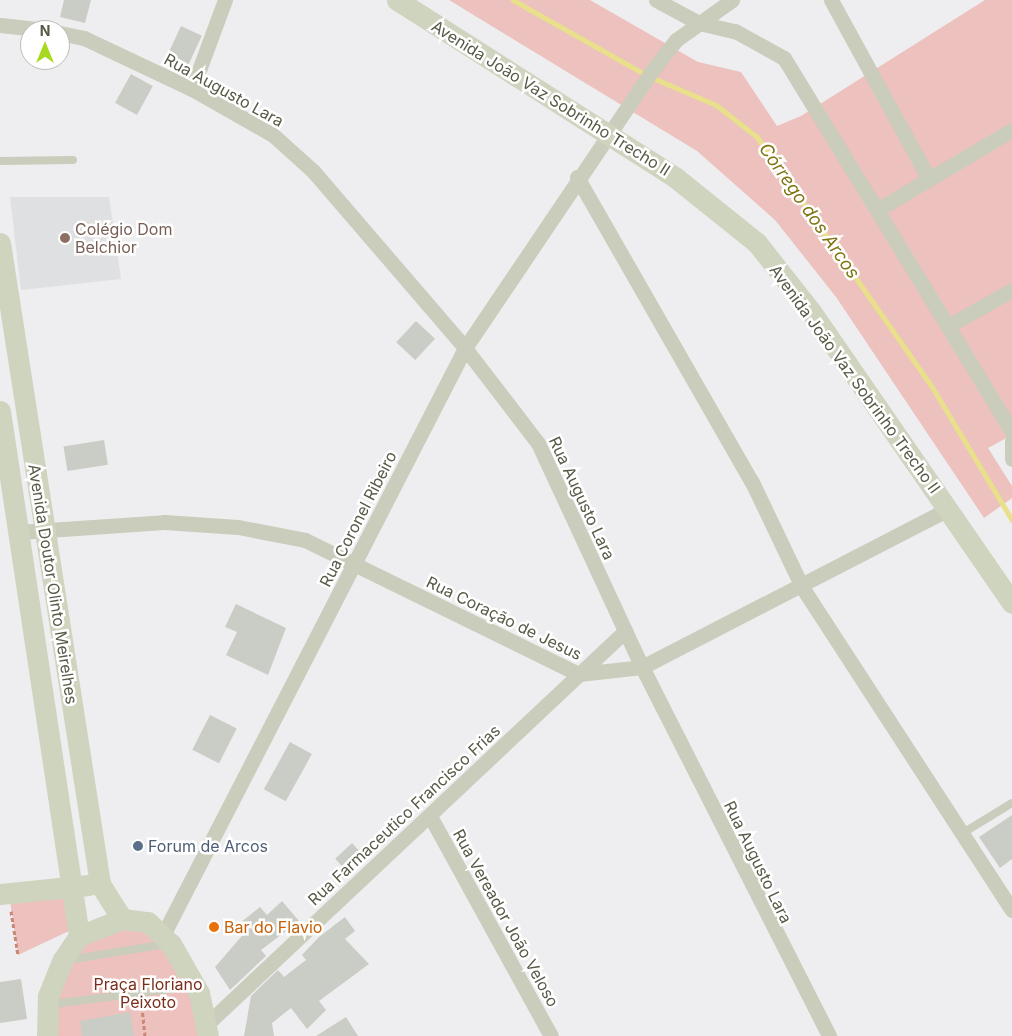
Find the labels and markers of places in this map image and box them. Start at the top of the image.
place label: Colégio Dom Belchior [75,219,172,257]
marker: Colégio Dom Belchior [59,232,71,244]
place label: Forum de Arcos [148,836,268,856]
marker: Forum de Arcos [132,840,144,852]
place label: Bar do Flavio [224,917,322,937]
marker: Bar do Flavio [208,921,220,933]

